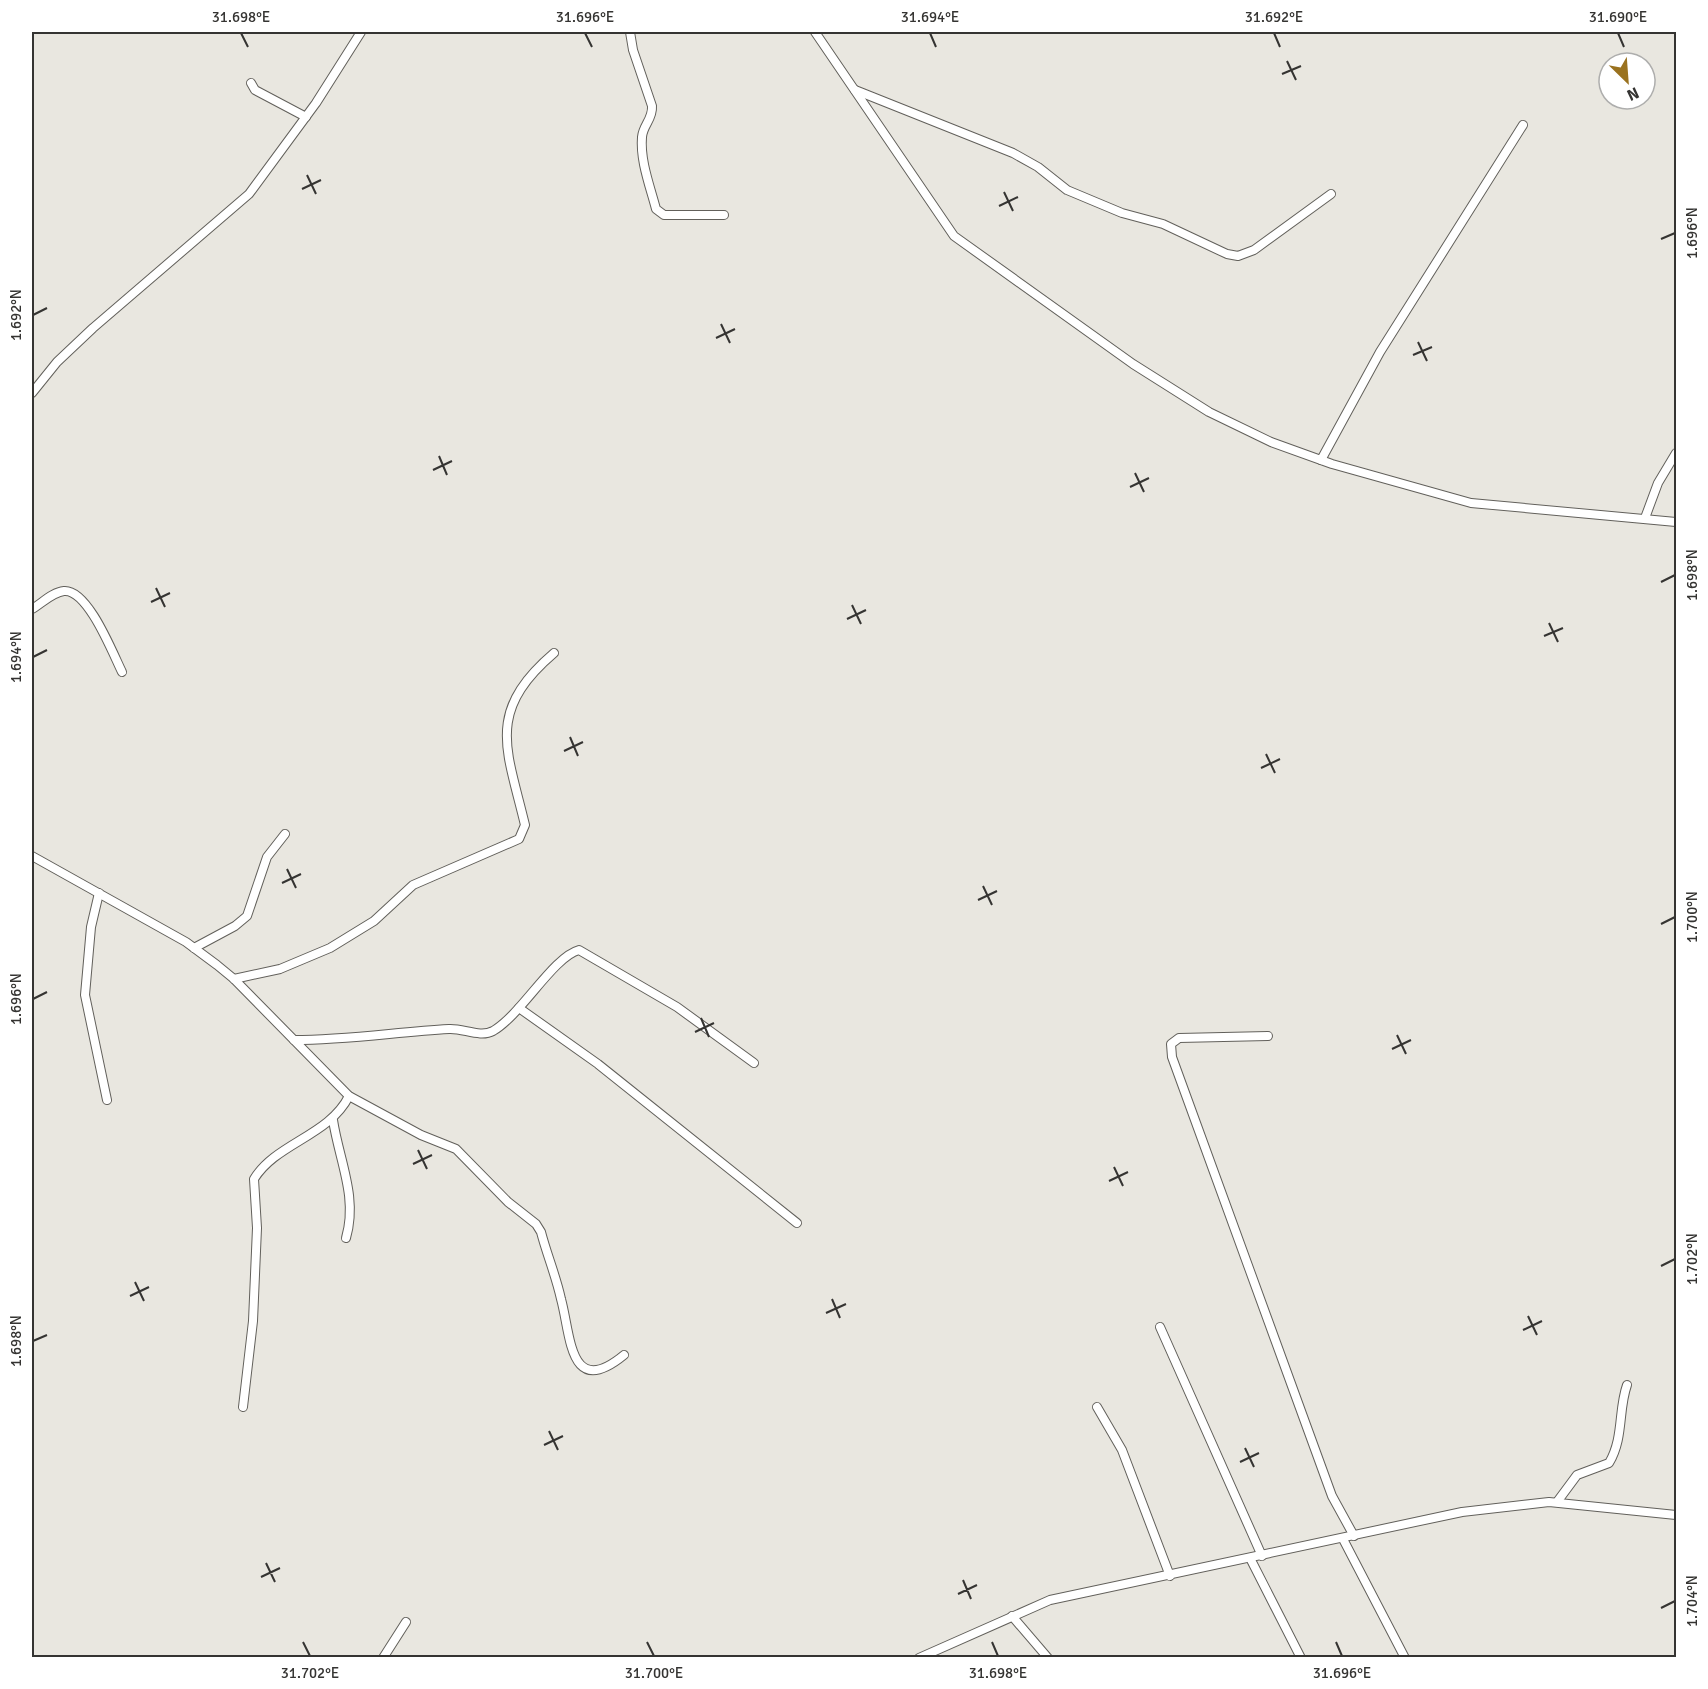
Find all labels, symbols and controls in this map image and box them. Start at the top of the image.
text: 31.698°E [212,8,270,26]
text: 31.696°E [556,8,614,26]
text: 31.694°E [901,8,959,26]
text: 31.692°E [1245,8,1303,26]
text: 31.690°E [1589,8,1647,26]
north arrow [1597,51,1657,111]
text: N [1624,82,1642,105]
text: 1.696°N [1683,207,1701,259]
text: 1.692°N [7,289,25,341]
text: 1.698°N [1683,549,1701,601]
text: 1.694°N [7,631,25,683]
text: 1.700°N [1683,891,1701,943]
text: 1.696°N [7,973,25,1025]
text: 1.702°N [1683,1233,1701,1285]
text: 1.698°N [7,1315,25,1367]
text: 1.704°N [1683,1575,1701,1627]
text: 31.702°E [281,1664,339,1682]
text: 31.700°E [625,1664,683,1682]
text: 31.698°E [969,1664,1027,1682]
text: 31.696°E [1313,1664,1371,1682]

